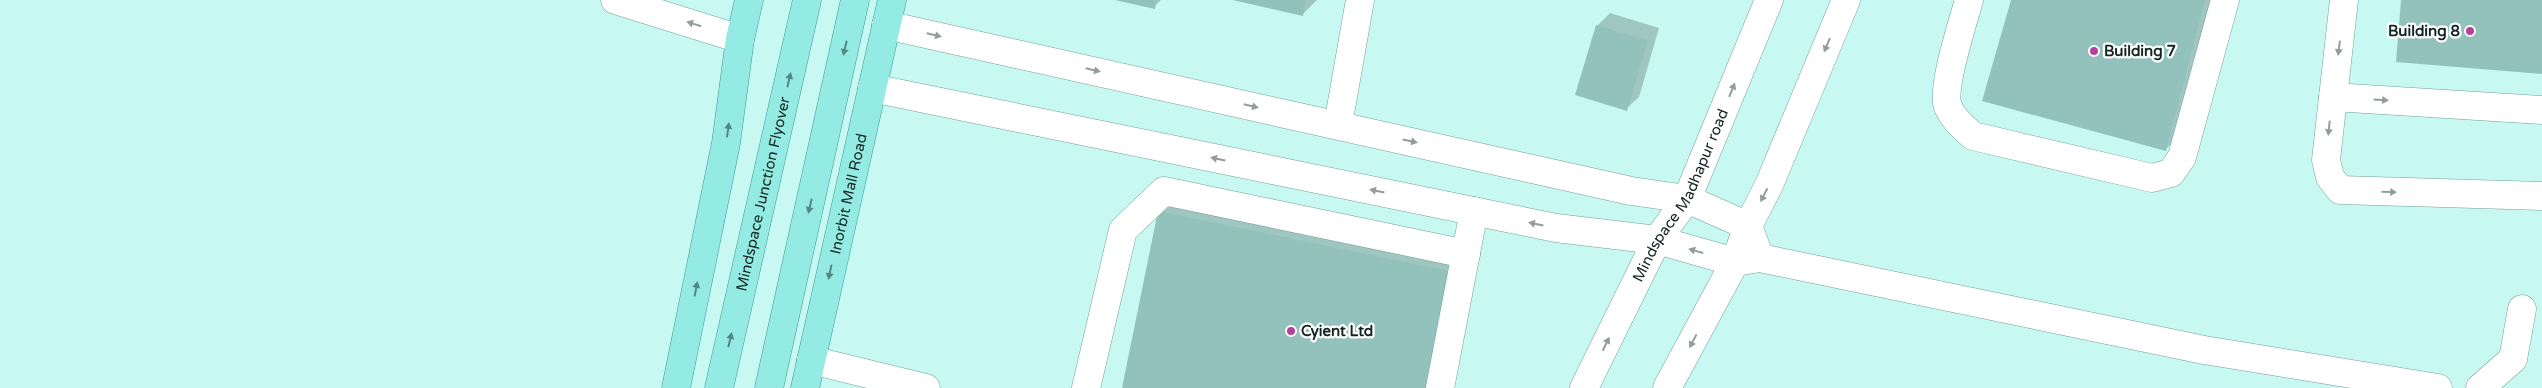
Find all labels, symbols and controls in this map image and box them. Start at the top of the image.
one-way arrow [686,20,701,28]
place label: Building 8 [2388,22,2461,41]
marker: Building 8 [2464,25,2476,37]
one-way arrow [927,31,942,39]
one-way arrow [1823,38,1831,53]
one-way arrow [841,40,849,55]
one-way arrow [2335,41,2343,57]
place label: Building 7 [2104,42,2176,61]
marker: Building 7 [2088,45,2100,57]
one-way arrow [1085,67,1101,75]
one-way arrow [785,72,793,87]
one-way arrow [1729,83,1737,97]
street label: Mindspace Junction Flyover [732,95,794,293]
one-way arrow [2374,96,2390,104]
one-way arrow [1244,102,1259,110]
street label: Mindspace Madhapur road [1629,106,1732,285]
one-way arrow [724,121,732,137]
one-way arrow [2325,121,2333,137]
street label: Inorbit Mall Road [826,132,871,256]
one-way arrow [1402,137,1418,145]
one-way arrow [1209,154,1225,162]
one-way arrow [1369,187,1385,195]
one-way arrow [1760,188,1768,202]
one-way arrow [2381,188,2397,196]
one-way arrow [805,199,813,215]
one-way arrow [1528,219,1544,227]
one-way arrow [1688,247,1703,255]
one-way arrow [826,265,834,280]
one-way arrow [693,281,701,297]
place label: Cyient Ltd [1301,322,1373,341]
marker: Cyient Ltd [1285,325,1297,337]
one-way arrow [726,333,734,348]
one-way arrow [1689,333,1697,348]
one-way arrow [1602,337,1610,351]

